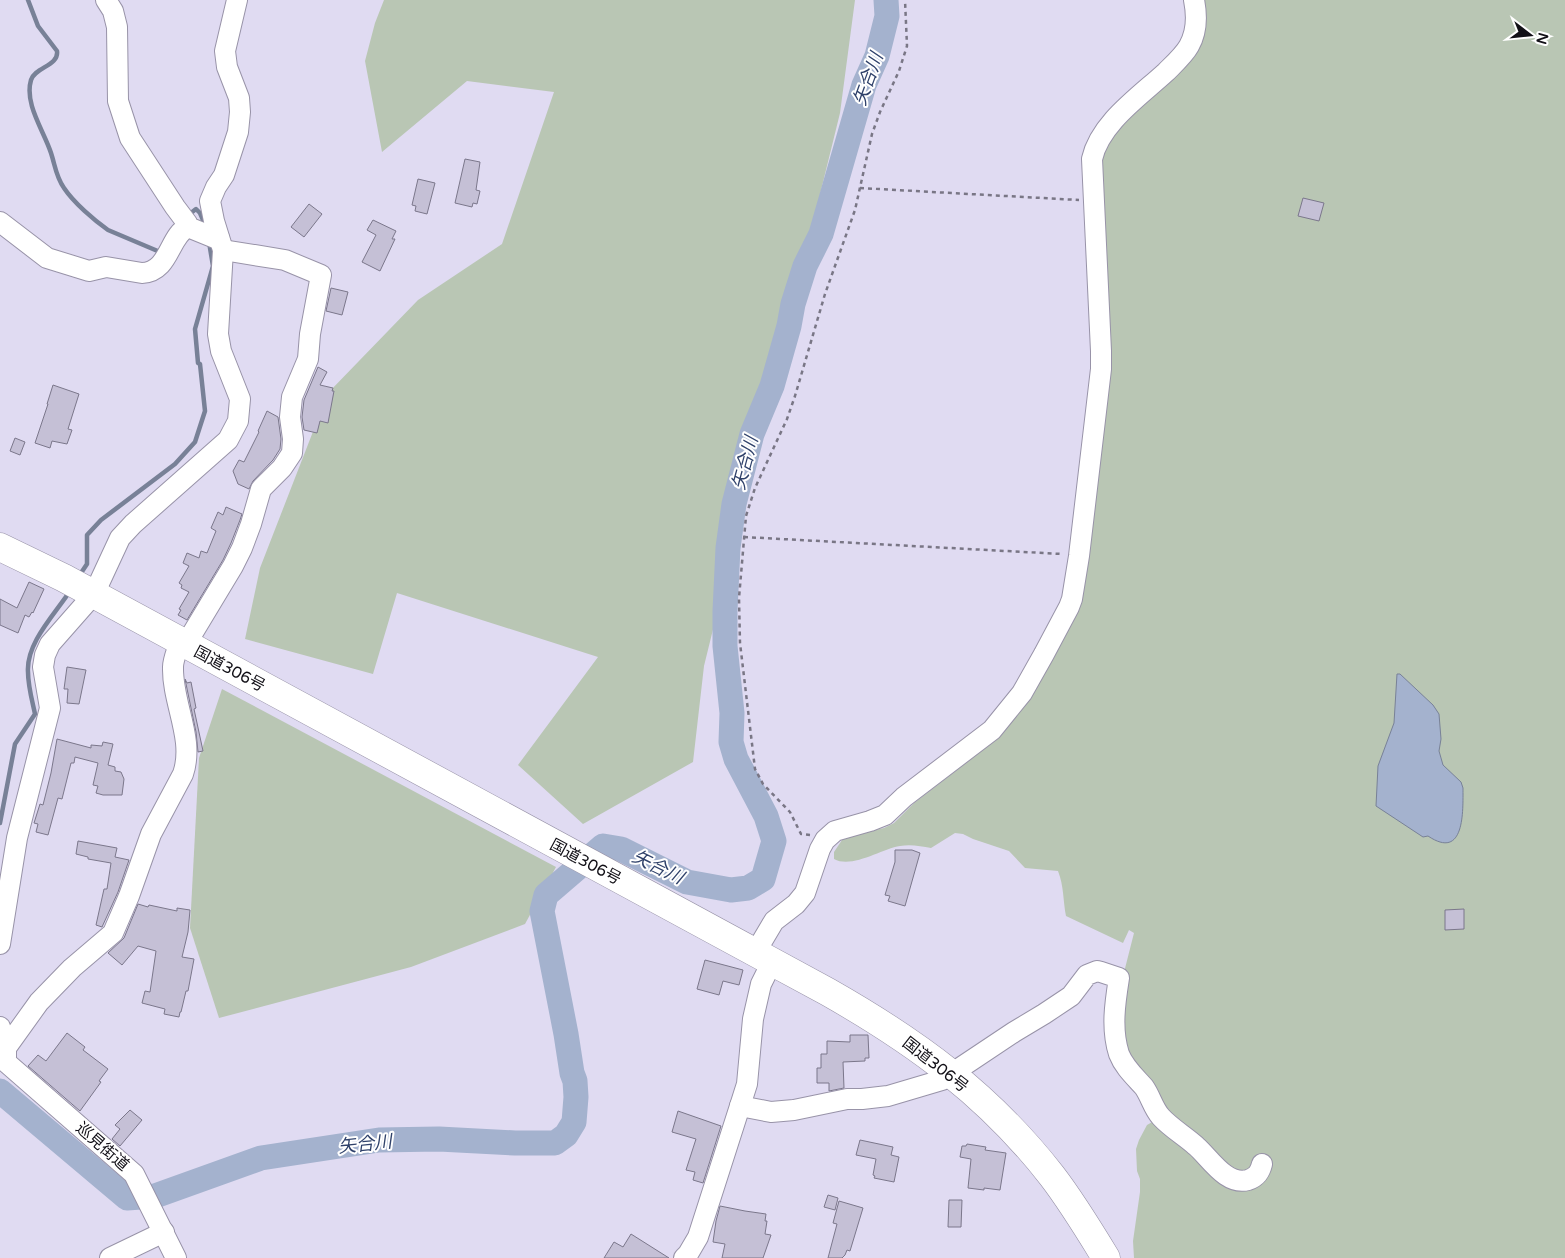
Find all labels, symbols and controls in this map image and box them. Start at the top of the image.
north arrow [1505,10,1555,60]
text: N [1532,31,1552,46]
water label: 矢合川 [848,48,888,108]
water label: 矢合川 [727,432,763,492]
street label: 国道306号 [190,642,269,696]
street label: 国道306号 [546,835,625,889]
water label: 矢合川 [629,845,689,890]
street label: 国道306号 [898,1033,972,1097]
street label: 巡見街道 [72,1118,133,1175]
water label: 矢合川 [337,1130,395,1158]

